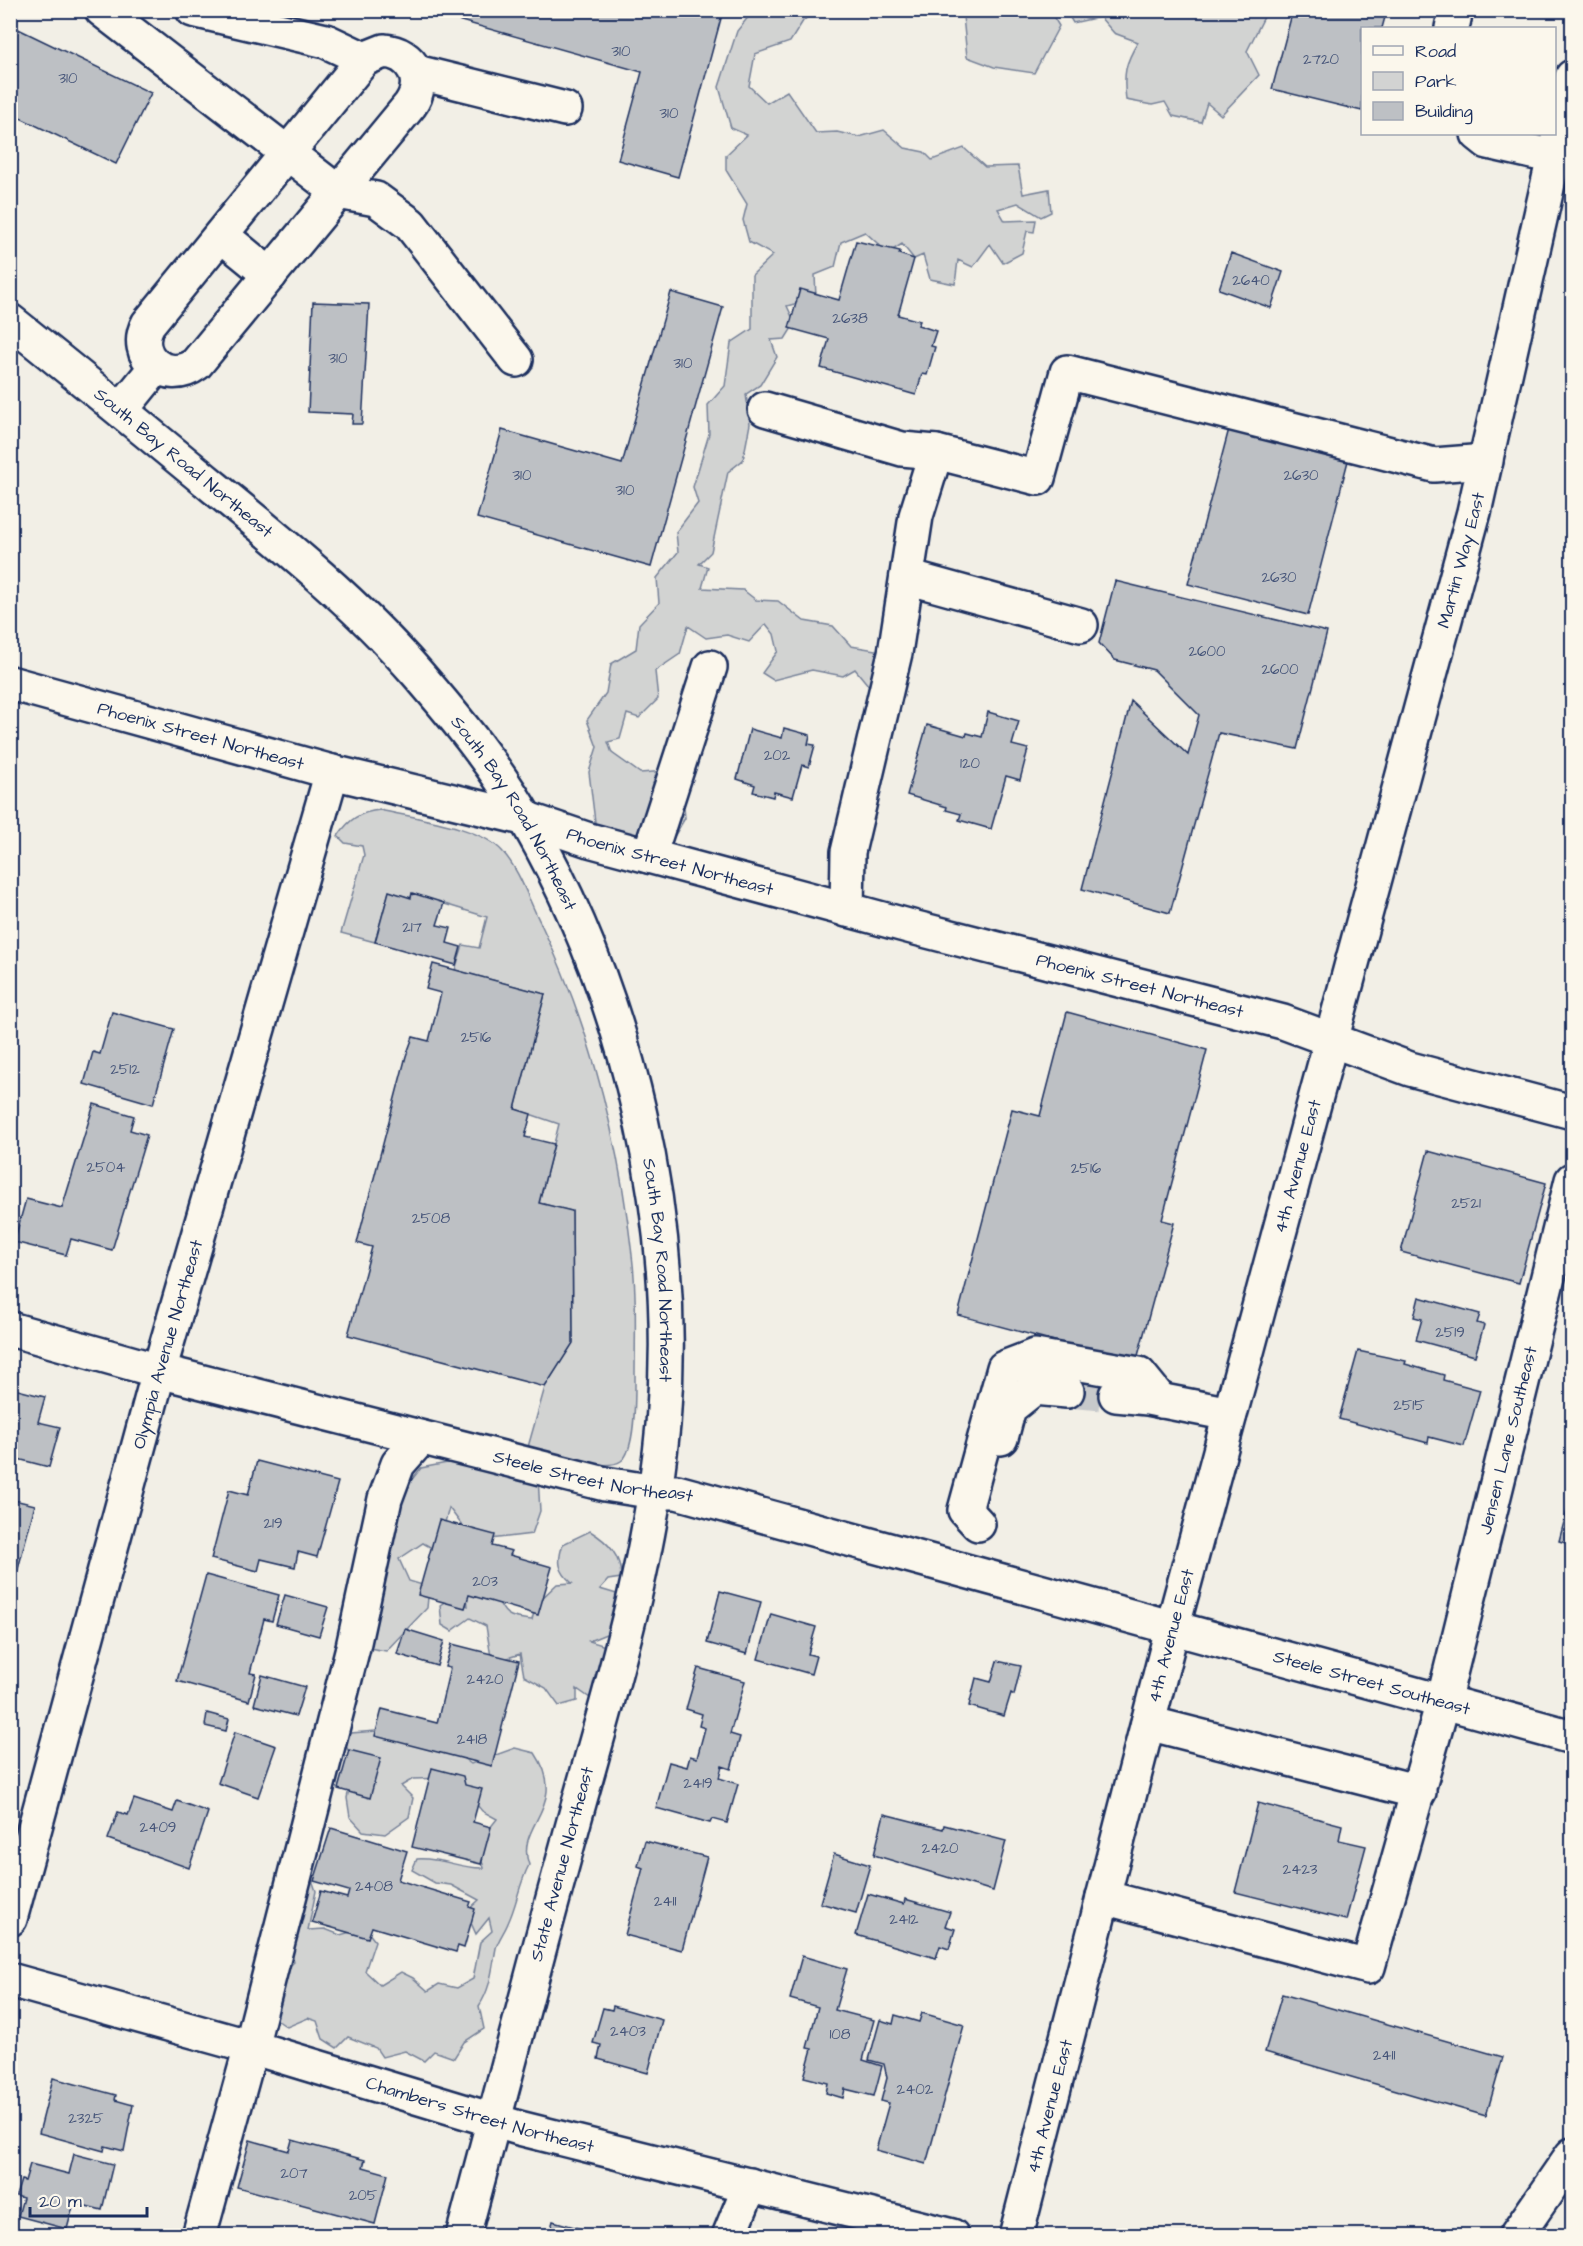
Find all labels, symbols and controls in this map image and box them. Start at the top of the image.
legend [1361,27,1556,135]
text: Road [1415,39,1456,64]
house number: 310 [611,41,631,62]
house number: 2720 [1303,49,1339,70]
house number: 310 [58,68,78,89]
text: Park [1415,69,1457,94]
text: Building [1415,99,1473,125]
house number: 310 [659,103,679,124]
house number: 2640 [1232,270,1270,291]
house number: 2638 [832,308,868,329]
house number: 310 [328,348,348,369]
house number: 310 [673,353,693,374]
street label: South Bay Road Northeast [89,381,279,544]
house number: 310 [512,465,532,486]
house number: 2630 [1283,465,1319,486]
house number: 310 [615,480,635,501]
street label: Martin Way East [1431,489,1491,631]
house number: 2630 [1261,567,1297,588]
house number: 2600 [1189,641,1226,662]
house number: 2600 [1262,659,1299,680]
street label: Phoenix Street Northeast [95,695,308,776]
street label: South Bay Road Northeast [445,710,584,915]
house number: 202 [764,745,791,766]
house number: 120 [960,753,981,774]
street label: Phoenix Street Northeast [563,821,777,902]
house number: 217 [402,917,422,938]
street label: Phoenix Street Northeast [1034,947,1247,1024]
house number: 2516 [461,1027,492,1048]
house number: 2512 [110,1059,140,1080]
street label: 4th Avenue East [1267,1096,1327,1236]
street label: South Bay Road Northeast [637,1156,679,1383]
house number: 2504 [87,1157,125,1178]
house number: 2516 [1071,1158,1102,1179]
house number: 2521 [1451,1193,1481,1214]
house number: 2508 [412,1208,450,1229]
street label: Olympia Avenue Northeast [126,1236,209,1452]
house number: 2519 [1435,1322,1465,1343]
street label: Jensen Lane Southeast [1472,1343,1543,1537]
house number: 2515 [1393,1395,1425,1416]
street label: Steele Street Northeast [491,1444,697,1509]
house number: 219 [263,1513,283,1534]
street label: 4th Avenue East [1141,1565,1200,1705]
house number: 203 [472,1571,498,1592]
street label: Steele Street Southeast [1271,1643,1474,1721]
house number: 2420 [467,1669,504,1690]
house number: 2418 [457,1729,487,1750]
street label: State Avenue Northeast [524,1763,600,1964]
house number: 2419 [683,1773,713,1794]
house number: 2409 [140,1817,176,1838]
house number: 2420 [922,1838,959,1859]
house number: 2423 [1282,1859,1318,1880]
house number: 2408 [355,1876,393,1897]
house number: 2411 [654,1891,676,1912]
house number: 2412 [889,1909,919,1930]
house number: 2403 [610,2021,646,2042]
house number: 108 [829,2024,851,2045]
street label: 4th Avenue East [1020,2036,1079,2176]
house number: 2411 [1373,2045,1395,2066]
street label: Chambers Street Northeast [363,2070,598,2159]
house number: 2402 [897,2079,934,2100]
house number: 2325 [68,2108,104,2129]
house number: 207 [280,2163,308,2184]
scale bar [30,2180,147,2218]
house number: 205 [349,2185,378,2206]
text: 20 m [39,2189,82,2214]

